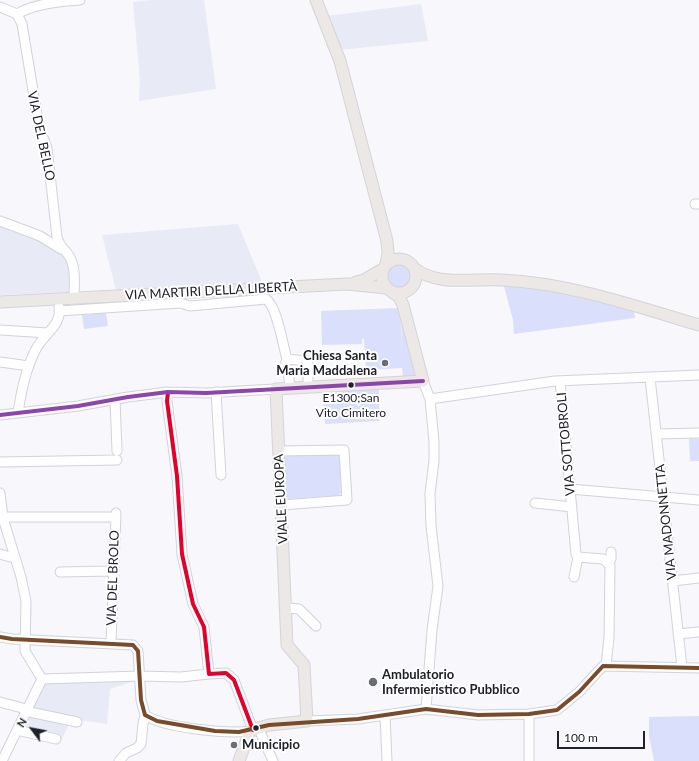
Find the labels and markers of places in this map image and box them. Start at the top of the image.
place label: Chiesa Santa Maria Maddalena [276,348,377,379]
marker: Chiesa Santa Maria Maddalena [380,358,390,368]
marker: E1300;San Vito Cimitero [346,380,356,390]
place label: E1300;San Vito Cimitero [316,391,386,419]
place label: Ambulatorio Infermieristico Pubblico [382,667,520,698]
marker: Ambulatorio Infermieristico Pubblico [367,676,379,688]
unlabelled marker [251,723,261,733]
place label: Municipio [242,737,300,753]
marker: Municipio [229,740,239,750]

